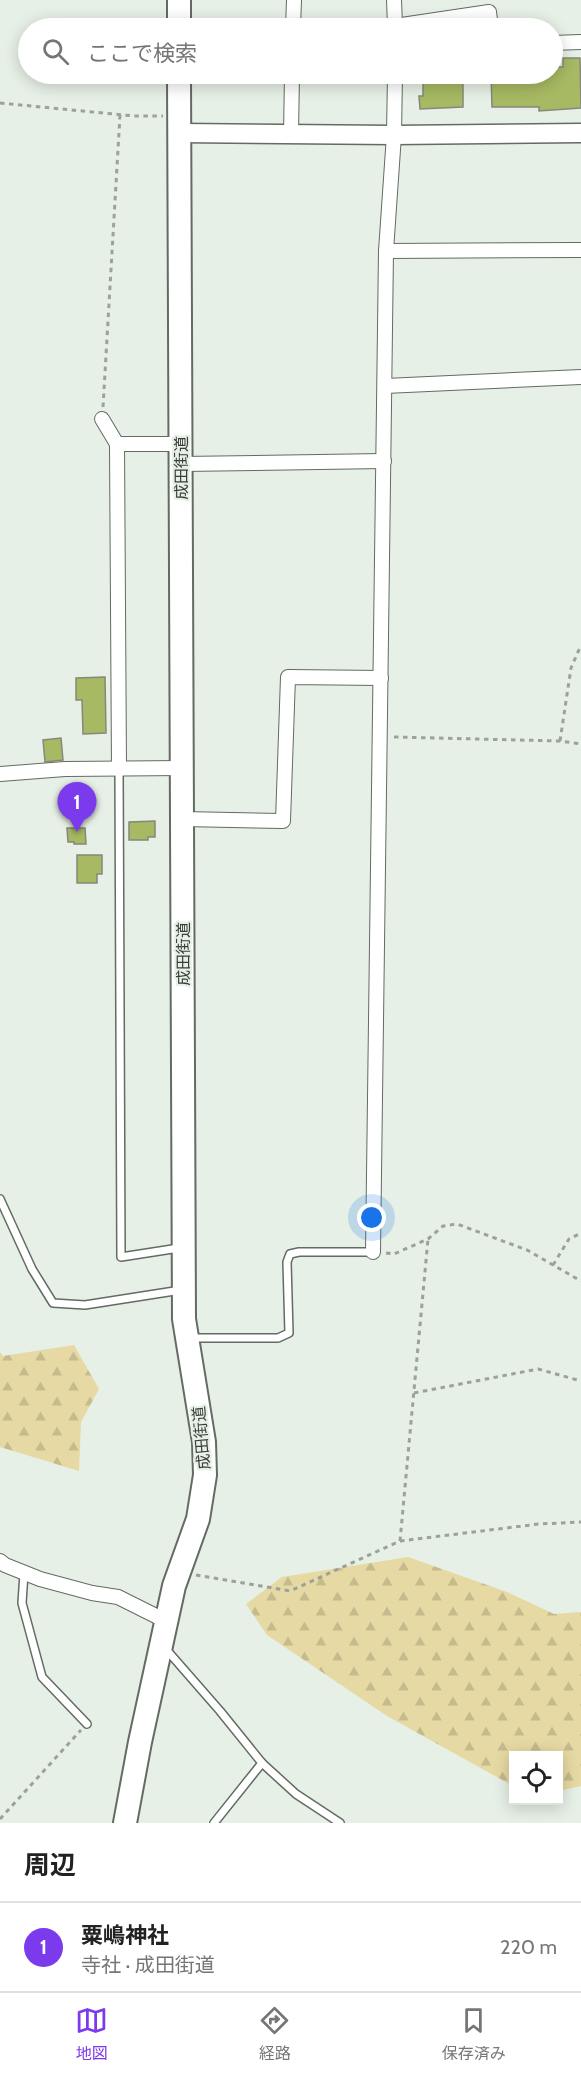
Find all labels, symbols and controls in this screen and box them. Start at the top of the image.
search box [18,18,563,84]
icon: search [39,35,72,68]
text: ここで検索 [87,40,197,67]
street label: 成田街道 [172,436,191,500]
pin: 1 [58,782,97,832]
street label: 成田街道 [174,922,193,986]
your location [357,1203,386,1232]
street label: 成田街道 [189,1405,214,1471]
map controls [509,1751,563,1805]
button: locate [509,1751,563,1805]
text: 周辺 [24,1849,76,1881]
text: 粟嶋神社 [81,1922,169,1949]
text: 1 [40,1935,47,1959]
text: 220 m [500,1935,557,1959]
text: 寺社 · 成田街道 [81,1953,215,1977]
tab: 地図 [75,2004,108,2064]
tab: 経路 [258,2004,291,2064]
tab: 保存済み [442,2004,506,2064]

